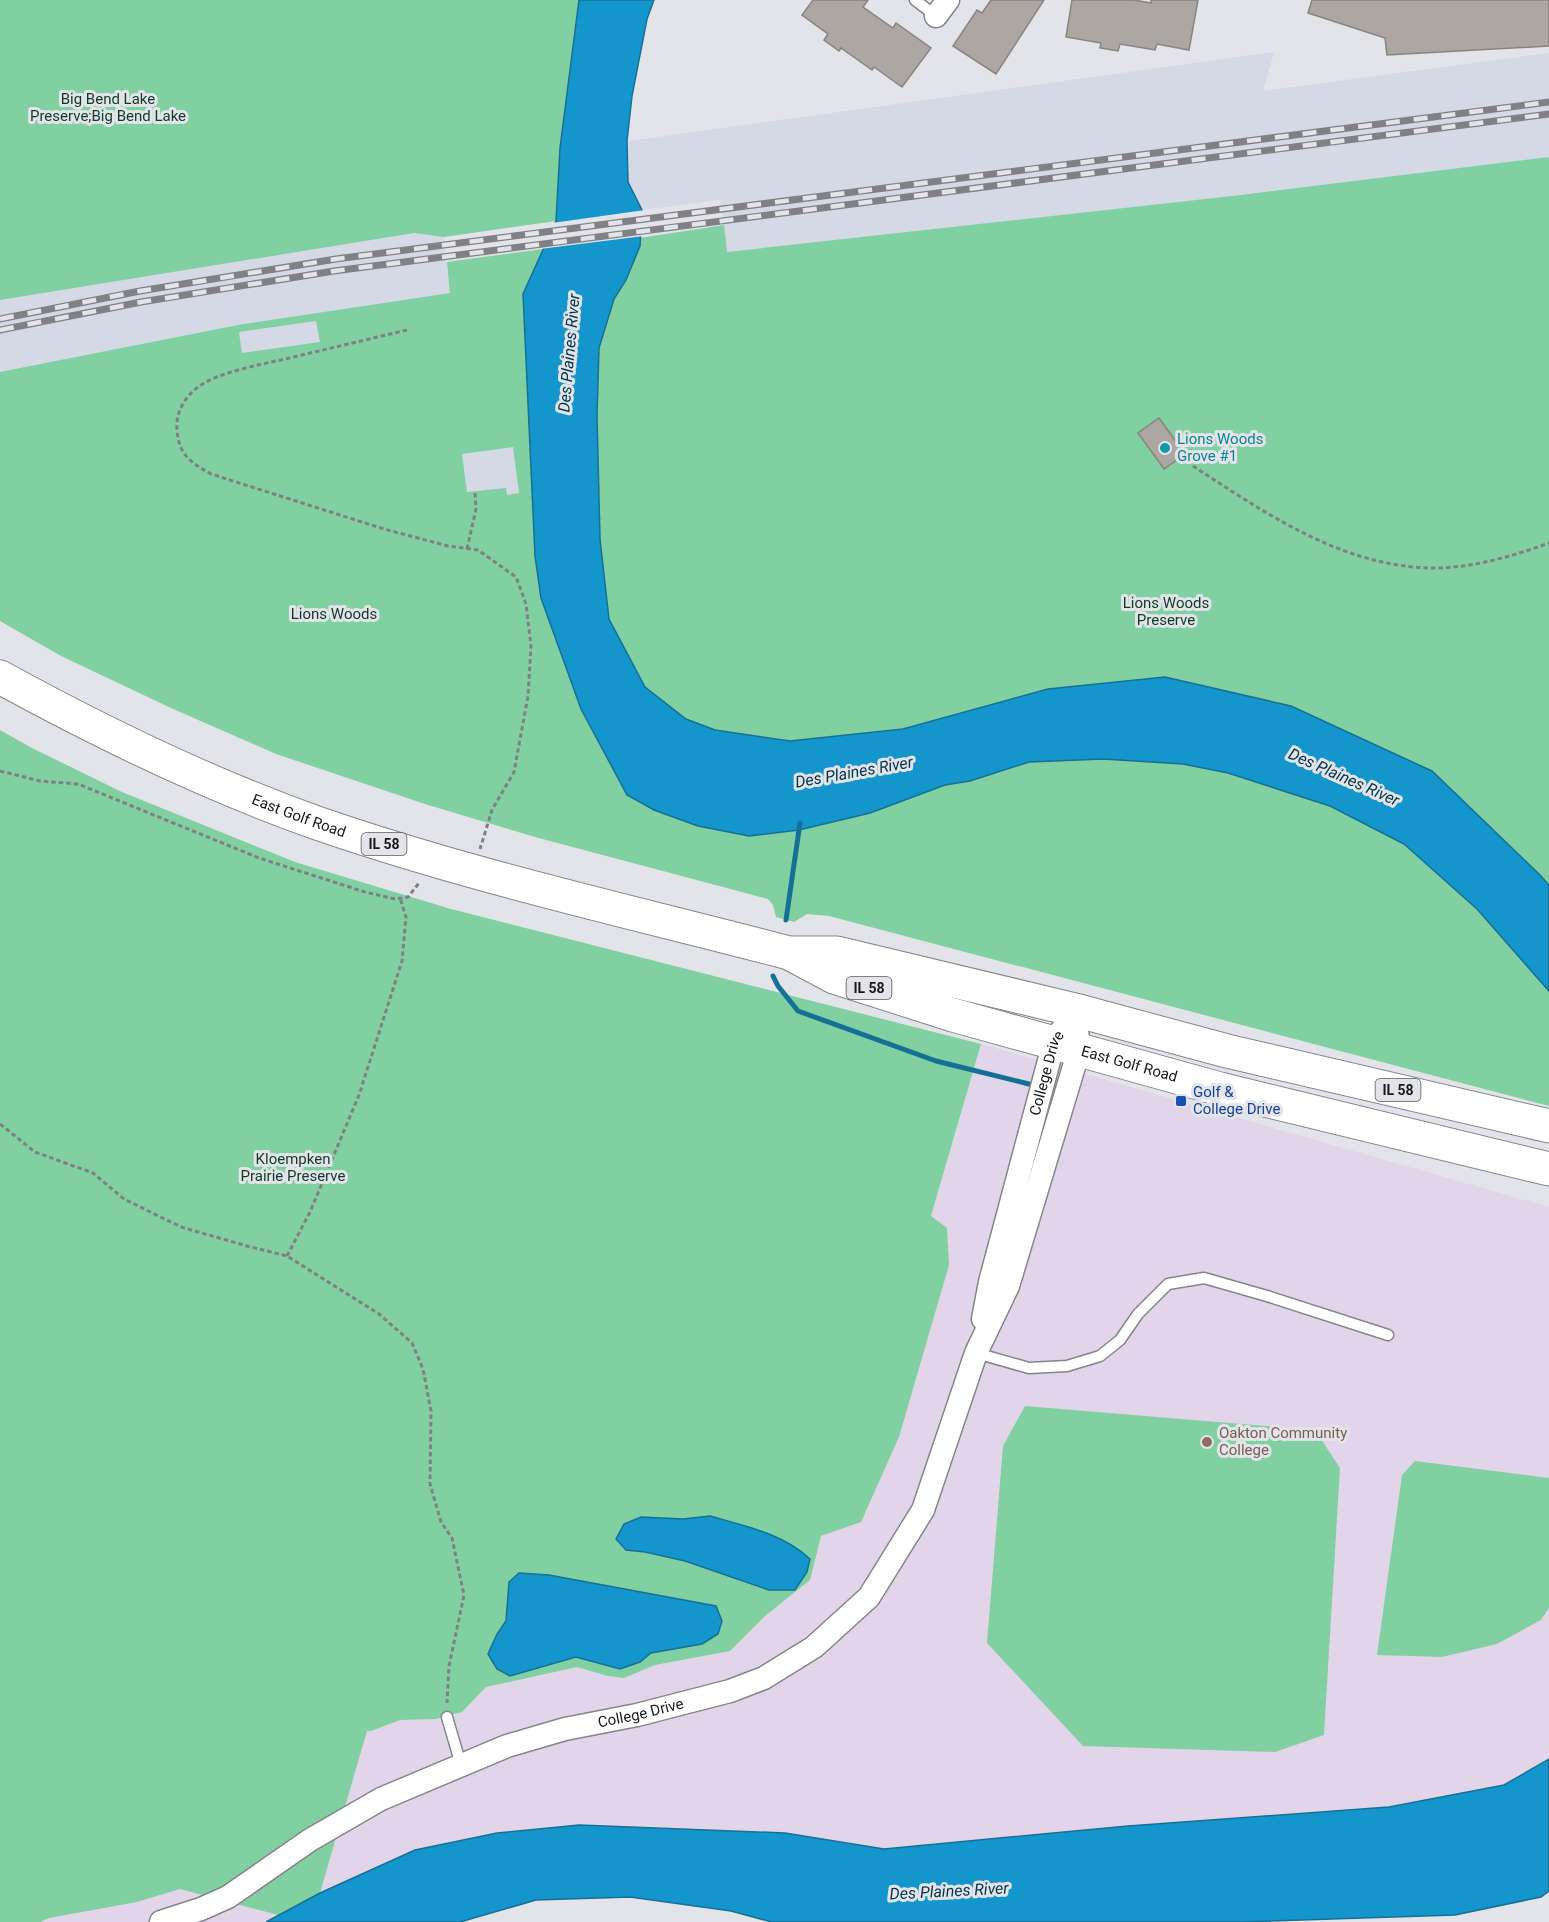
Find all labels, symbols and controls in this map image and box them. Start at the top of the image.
park label: Big Bend Lake Preserve;Big Bend Lake [30,90,186,125]
water label: Des Plaines River [554,292,584,413]
place label: Lions Woods Grove #1 [1177,430,1263,465]
marker: Lions Woods Grove #1 [1158,441,1172,455]
park label: Lions Woods Preserve [1123,594,1209,629]
park label: Lions Woods [291,605,377,623]
water label: Des Plaines River [1286,744,1403,810]
water label: Des Plaines River [794,752,915,792]
street label: East Golf Road [249,790,348,841]
road number: IL 58 [362,833,406,855]
road number: IL 58 [846,977,892,999]
street label: College Drive [1026,1027,1068,1118]
street label: East Golf Road [1079,1042,1179,1086]
road number: IL 58 [1376,1079,1420,1101]
place label: Golf & College Drive [1193,1083,1280,1118]
marker: Golf & College Drive [1174,1094,1188,1108]
park label: Kloempken Prairie Preserve [241,1150,345,1185]
place label: Oakton Community College [1219,1424,1347,1459]
marker: Oakton Community College [1200,1435,1214,1449]
street label: College Drive [596,1694,686,1731]
water label: Des Plaines River [889,1878,1010,1904]

